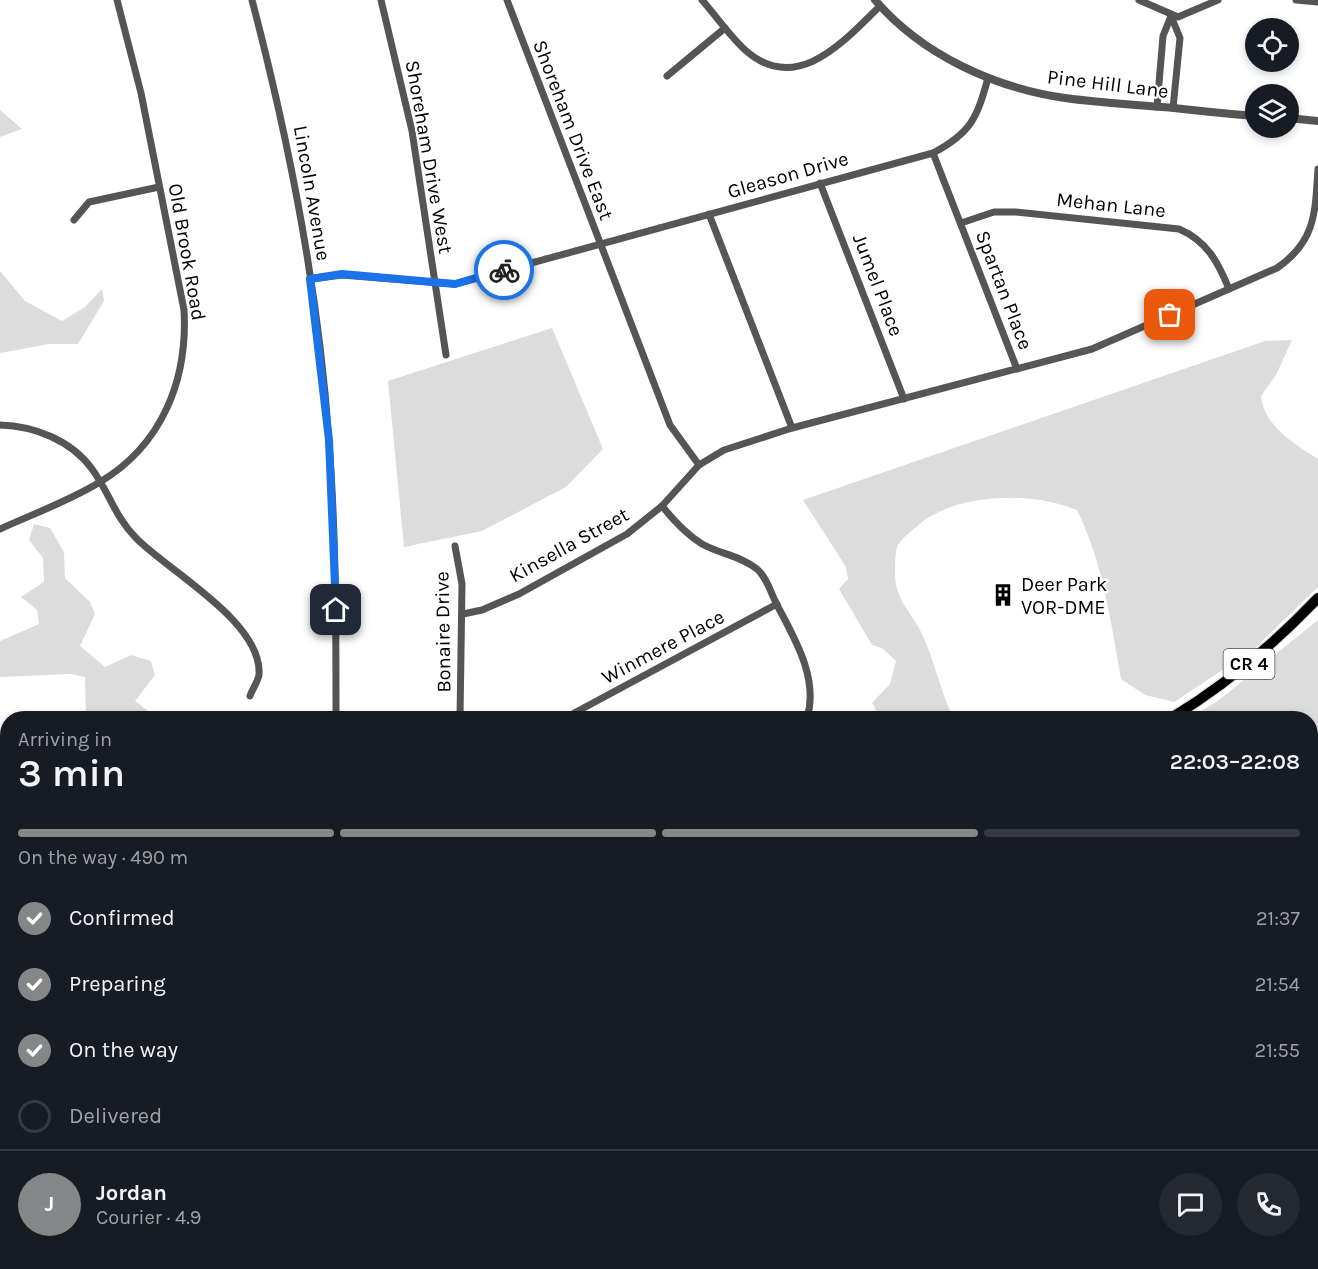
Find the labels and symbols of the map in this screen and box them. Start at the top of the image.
street label: Shoreham Drive East [528,37,618,224]
street label: Shoreham Drive West [401,58,457,256]
street label: Pine Hill Lane [1046,65,1170,103]
street label: Lincoln Avenue [289,124,335,262]
street label: Gleason Drive [725,147,851,203]
street label: Old Brook Road [164,182,210,322]
street label: Mehan Lane [1055,188,1167,222]
street label: Spartan Place [971,227,1037,353]
street label: Jumel Place [848,231,908,339]
courier [474,240,534,300]
pin [1144,289,1195,340]
street label: Kinsella Street [505,503,633,587]
street label: Bonaire Drive [430,571,456,693]
place label: Deer Park VOR-DME [1021,573,1107,619]
building icon: Deer Park VOR-DME [990,582,1016,608]
pin [310,584,361,635]
street label: Winmere Place [598,605,728,689]
road number: CR 4 [1224,649,1274,679]

